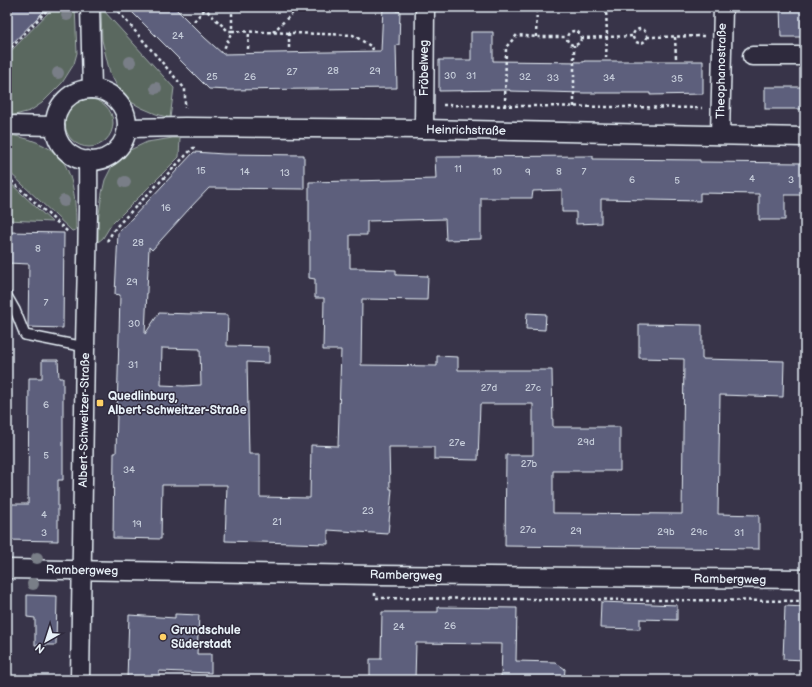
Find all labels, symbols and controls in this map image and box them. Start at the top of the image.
street label: Theophanostraße [713,23,730,119]
house number: 24 [172,30,184,42]
street label: Fröbelweg [417,40,432,96]
house number: 28 [327,65,339,77]
house number: 29 [369,65,381,77]
house number: 27 [287,66,297,78]
house number: 30 [444,70,456,82]
house number: 31 [466,70,476,82]
house number: 25 [206,71,218,83]
house number: 26 [244,71,256,83]
house number: 32 [519,71,531,83]
house number: 33 [547,72,559,84]
house number: 34 [603,72,615,84]
house number: 35 [671,73,683,85]
street label: Heinrichstraße [426,122,506,139]
house number: 11 [454,163,462,175]
house number: 15 [196,165,206,177]
house number: 14 [240,166,250,178]
house number: 10 [492,166,502,178]
house number: 9 [525,166,531,178]
house number: 8 [556,166,562,178]
house number: 7 [582,166,587,178]
house number: 13 [280,167,290,179]
house number: 4 [749,173,755,185]
house number: 6 [629,174,635,186]
house number: 3 [788,174,794,186]
house number: 5 [674,175,680,187]
house number: 16 [161,202,171,214]
house number: 28 [132,237,144,249]
house number: 8 [35,243,41,255]
house number: 29 [126,276,138,288]
house number: 7 [44,297,49,309]
house number: 30 [128,318,140,330]
street label: Albert-Schweitzer-Straße [76,352,93,488]
house number: 31 [128,359,138,371]
house number: 27d [481,382,498,394]
house number: 27c [525,382,541,394]
place label: Quedlinburg, Albert-Schweitzer-Straße [107,389,247,418]
marker: Quedlinburg, Albert-Schweitzer-Straße [95,398,105,408]
house number: 6 [43,399,49,411]
house number: 29d [577,436,595,448]
house number: 27e [449,437,465,449]
house number: 5 [43,450,49,462]
house number: 27b [521,458,538,470]
house number: 34 [123,464,135,476]
house number: 23 [362,505,374,517]
house number: 4 [41,509,47,521]
house number: 21 [272,516,282,528]
house number: 19 [132,518,142,530]
house number: 27a [520,524,537,536]
house number: 29 [570,525,582,537]
house number: 29b [657,526,675,538]
house number: 29c [691,526,708,538]
house number: 3 [41,527,47,539]
house number: 31 [734,527,744,539]
street label: Rambergweg [46,562,118,579]
street label: Rambergweg [370,567,442,584]
street label: Rambergweg [694,571,766,588]
house number: 26 [444,620,456,632]
north arrow [26,621,66,661]
house number: 24 [393,621,405,633]
place label: Grundschule Süderstadt [171,623,241,652]
marker: Grundschule Süderstadt [158,632,168,642]
text: N [33,641,47,656]

